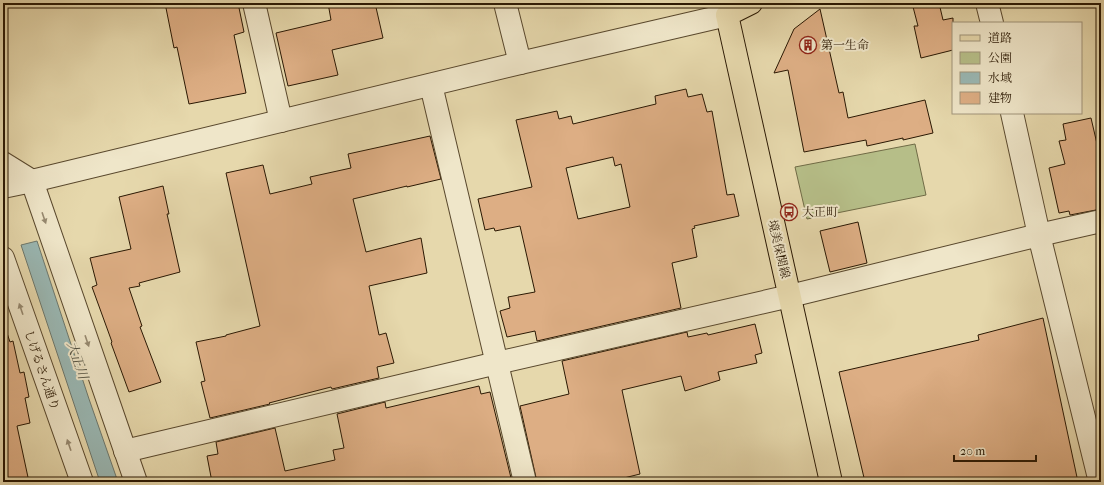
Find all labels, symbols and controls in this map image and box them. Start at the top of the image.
legend [952,22,1082,114]
text: 道路 [988,31,1012,45]
building icon: 第一生命 [798,35,818,55]
place label: 第一生命 [821,38,869,52]
text: 公園 [988,51,1012,65]
text: 水域 [988,71,1012,85]
text: 建物 [988,91,1012,105]
bus stop icon: 大正町 [779,202,799,222]
place label: 大正町 [802,205,838,219]
one-way arrow [42,213,48,225]
street label: 境美保関線 [765,218,793,280]
one-way arrow [18,303,24,315]
street label: しげるさん通り [22,328,62,412]
one-way arrow [84,335,90,347]
water label: 大正川 [64,339,92,383]
scale bar [954,437,1036,463]
one-way arrow [65,439,71,451]
text: 20 m [960,444,985,458]

